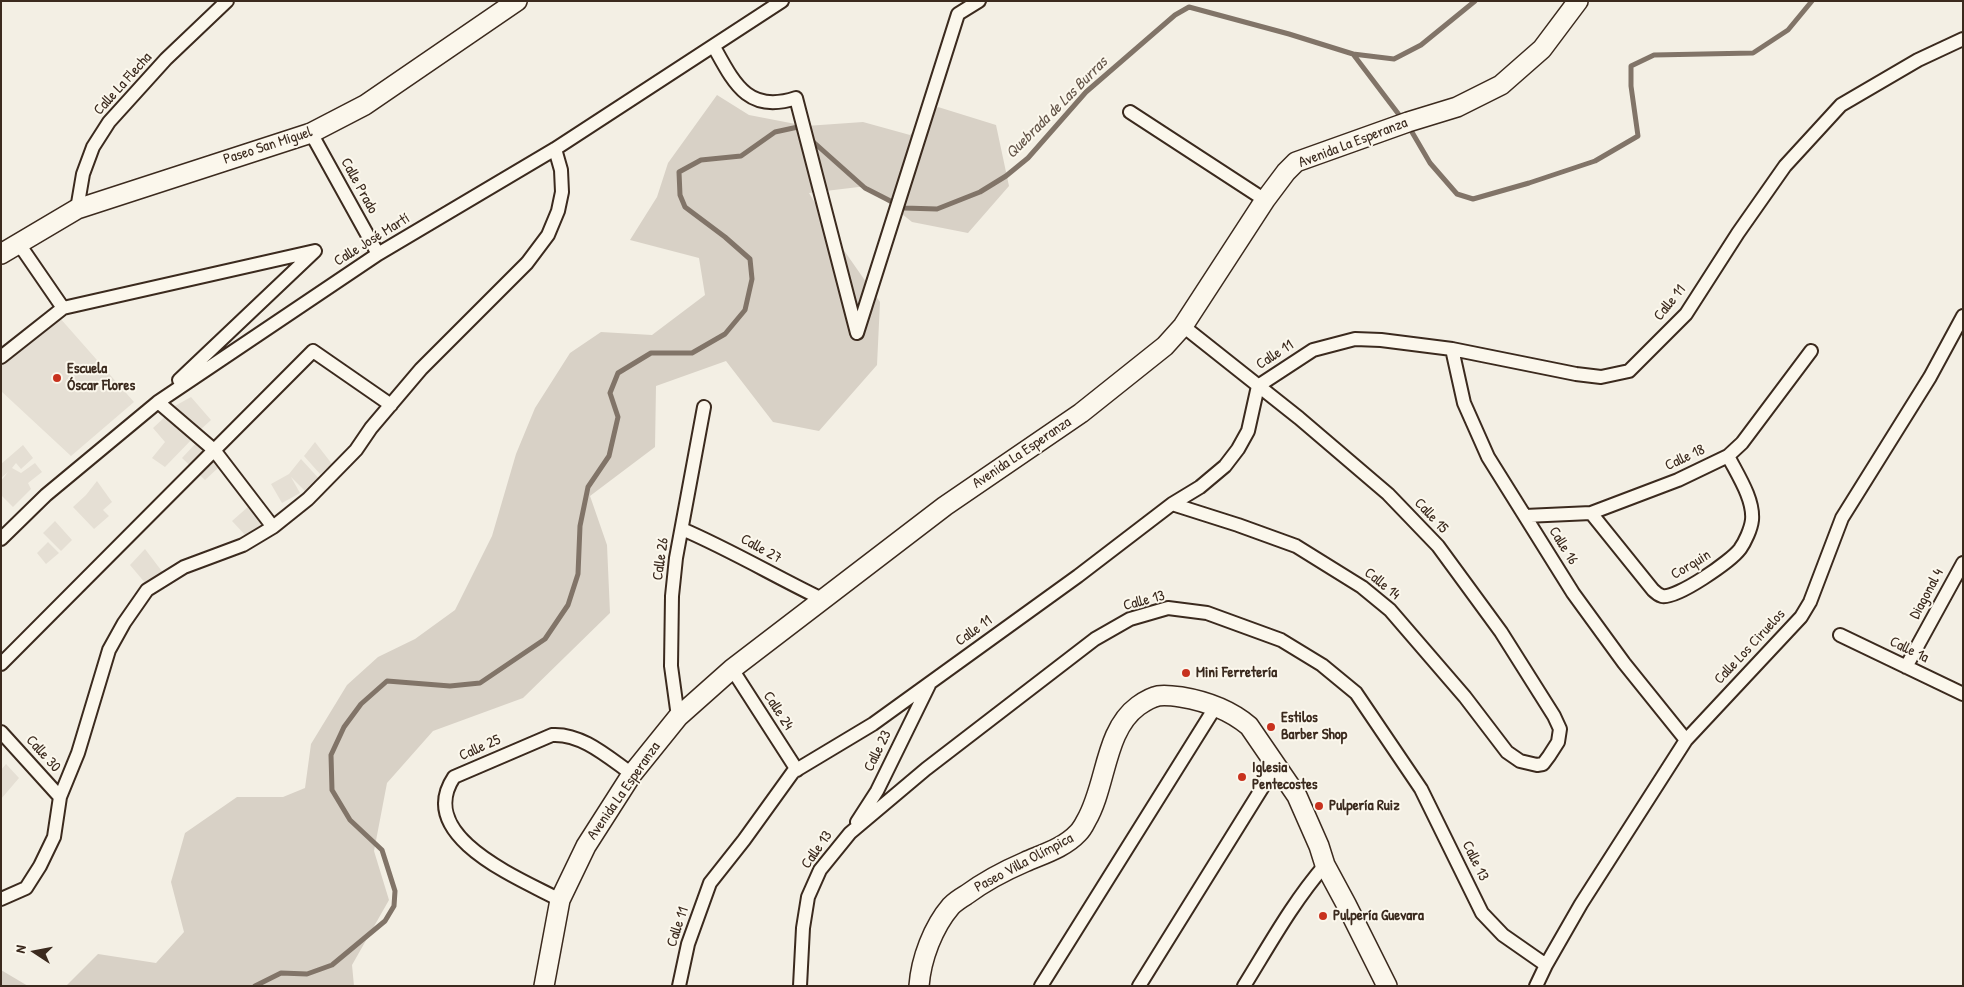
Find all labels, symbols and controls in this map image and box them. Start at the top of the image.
street label: Calle La Flecha [90,49,156,119]
water label: Quebrada de Las Burras [1002,53,1112,163]
street label: Avenida La Esperanza [1296,114,1410,172]
street label: Paseo San Miguel [221,123,315,169]
street label: Calle Prado [336,155,382,217]
street label: Calle José Martí [331,210,413,270]
street label: Calle 11 [1650,281,1690,325]
street label: Calle 11 [1253,336,1297,374]
place label: Escuela Óscar Flores [67,360,135,395]
marker: Escuela Óscar Flores [51,372,63,384]
street label: Avenida La Esperanza [969,413,1075,493]
street label: Calle 18 [1662,441,1708,475]
street label: Calle 15 [1410,495,1452,537]
street label: Calle 16 [1544,524,1582,568]
street label: Calle 27 [737,530,785,568]
street label: Calle 26 [649,536,673,582]
street label: Corquin [1668,546,1714,584]
street label: Calle 14 [1360,564,1404,604]
street label: Diagonal 4 [1906,566,1948,622]
street label: Calle 13 [1121,587,1167,615]
street label: Calle Los Ciruelos [1711,606,1789,688]
street label: Calle 11 [952,612,996,650]
street label: Calle 1a [1886,633,1932,667]
place label: Mini Ferretería [1196,664,1277,682]
marker: Mini Ferretería [1180,667,1192,679]
street label: Calle 24 [759,688,797,734]
place label: Estilos Barber Shop [1281,709,1347,744]
marker: Estilos Barber Shop [1265,721,1277,733]
street label: Calle 23 [860,727,896,775]
street label: Calle 25 [457,731,503,765]
street label: Calle 30 [22,732,64,776]
street label: Avenida La Esperanza [584,739,664,843]
place label: Iglesia Pentecostes [1252,759,1318,794]
marker: Iglesia Pentecostes [1236,771,1248,783]
place label: Pulpería Ruiz [1329,797,1400,815]
marker: Pulpería Ruiz [1313,800,1325,812]
street label: Calle 13 [798,828,836,872]
street label: Paseo Villa Olímpica [972,829,1076,897]
street label: Calle 13 [1458,838,1492,884]
street label: Calle 11 [663,905,693,949]
place label: Pulpería Guevara [1333,907,1424,925]
marker: Pulpería Guevara [1317,910,1329,922]
north arrow [10,927,60,977]
text: N [10,944,30,955]

